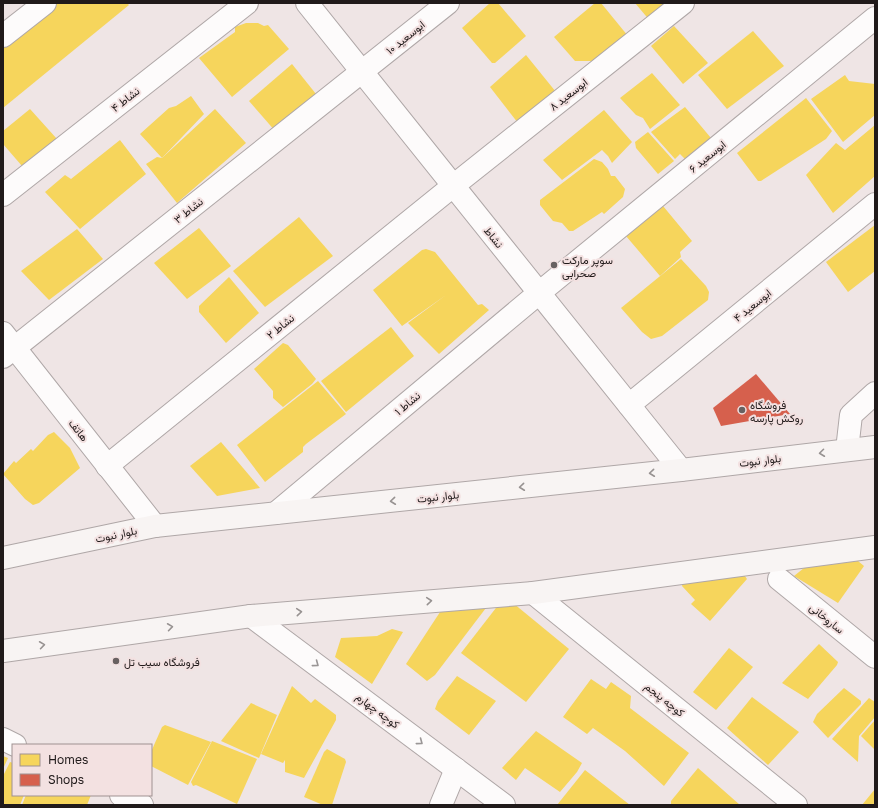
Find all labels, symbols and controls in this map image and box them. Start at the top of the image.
street label: ابوسعید ۱۰ [383,17,428,57]
street label: ابوسعید ۸ [546,75,590,114]
street label: نشاط ۴ [108,84,142,114]
street label: ابوسعید ۶ [686,137,729,176]
street label: نشاط ۳ [171,194,205,226]
street label: نشاط [482,224,506,250]
place label: سوپر مارکت صحرابی [562,253,613,280]
marker: سوپر مارکت صحرابی [549,260,559,270]
street label: ابوسعید ۴ [731,286,774,325]
street label: نشاط ۲ [263,311,297,341]
street label: نشاط ۱ [392,389,422,417]
place label: فروشگاه روکش پارسه [750,398,804,426]
marker: فروشگاه روکش پارسه [737,405,747,415]
street label: هاتف [66,416,92,444]
one-way arrow [819,448,825,457]
street label: بلوار نبوت [738,451,782,470]
one-way arrow [649,469,655,478]
one-way arrow [519,482,525,491]
street label: بلوار نبوت [416,487,460,506]
one-way arrow [390,496,396,505]
street label: بلوار نبوت [94,523,138,546]
one-way arrow [426,597,432,606]
street label: ساروخانی [807,600,847,637]
one-way arrow [296,607,302,616]
one-way arrow [167,623,173,632]
one-way arrow [39,641,45,650]
place label: فروشگاه سیب تل [124,655,200,669]
marker: فروشگاه سیب تل [111,656,121,666]
one-way arrow [312,659,319,667]
street label: کوچه پنجم [641,679,688,721]
street label: کوچه چهارم [353,690,402,732]
one-way arrow [416,737,423,744]
legend [12,744,152,796]
text: Homes [48,752,88,767]
text: Shops [48,772,84,787]

